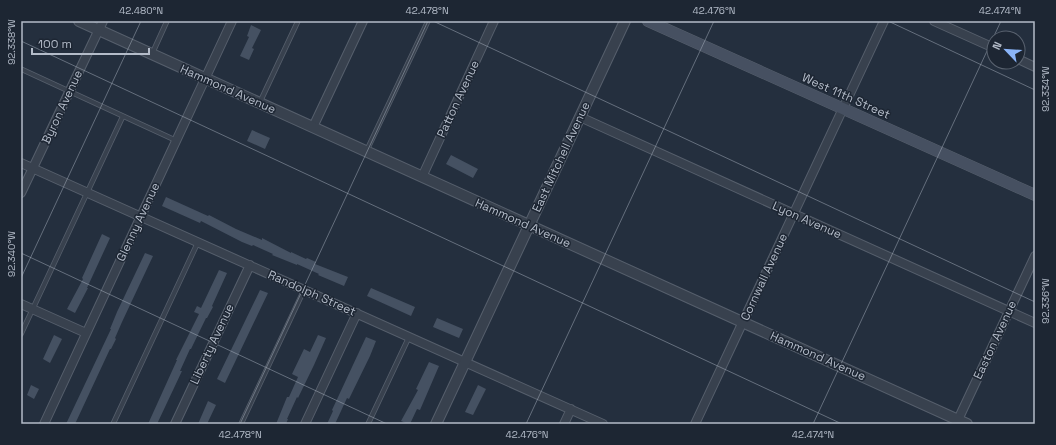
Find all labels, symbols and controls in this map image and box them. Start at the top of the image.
text: 42.480°N [119,4,163,17]
text: 42.478°N [405,4,449,17]
text: 42.476°N [693,4,735,17]
text: 42.474°N [979,4,1021,17]
text: 92.338°W [5,19,18,65]
scale bar [32,30,149,56]
north arrow [986,30,1026,70]
text: 100 m [38,36,72,52]
text: N [989,39,1005,52]
street label: Patton Avenue [433,58,483,140]
street label: Hammond Avenue [178,61,278,117]
text: 92.334°W [1039,66,1052,112]
street label: Byron Avenue [38,68,86,146]
street label: West 11th Street [799,69,893,123]
street label: East Mitchell Avenue [528,99,594,215]
street label: Glenny Avenue [113,180,163,264]
street label: Hammond Avenue [473,195,573,251]
street label: Lyon Avenue [770,198,844,242]
text: 92.340°W [5,231,18,277]
street label: Cornwall Avenue [737,231,791,323]
street label: Randolph Street [265,266,359,320]
text: 92.336°W [1039,278,1052,324]
street label: Easton Avenue [970,298,1020,382]
street label: Liberty Avenue [186,301,238,387]
street label: Hammond Avenue [768,328,868,384]
text: 42.478°N [218,428,262,441]
text: 42.476°N [506,428,548,441]
text: 42.474°N [792,428,834,441]

